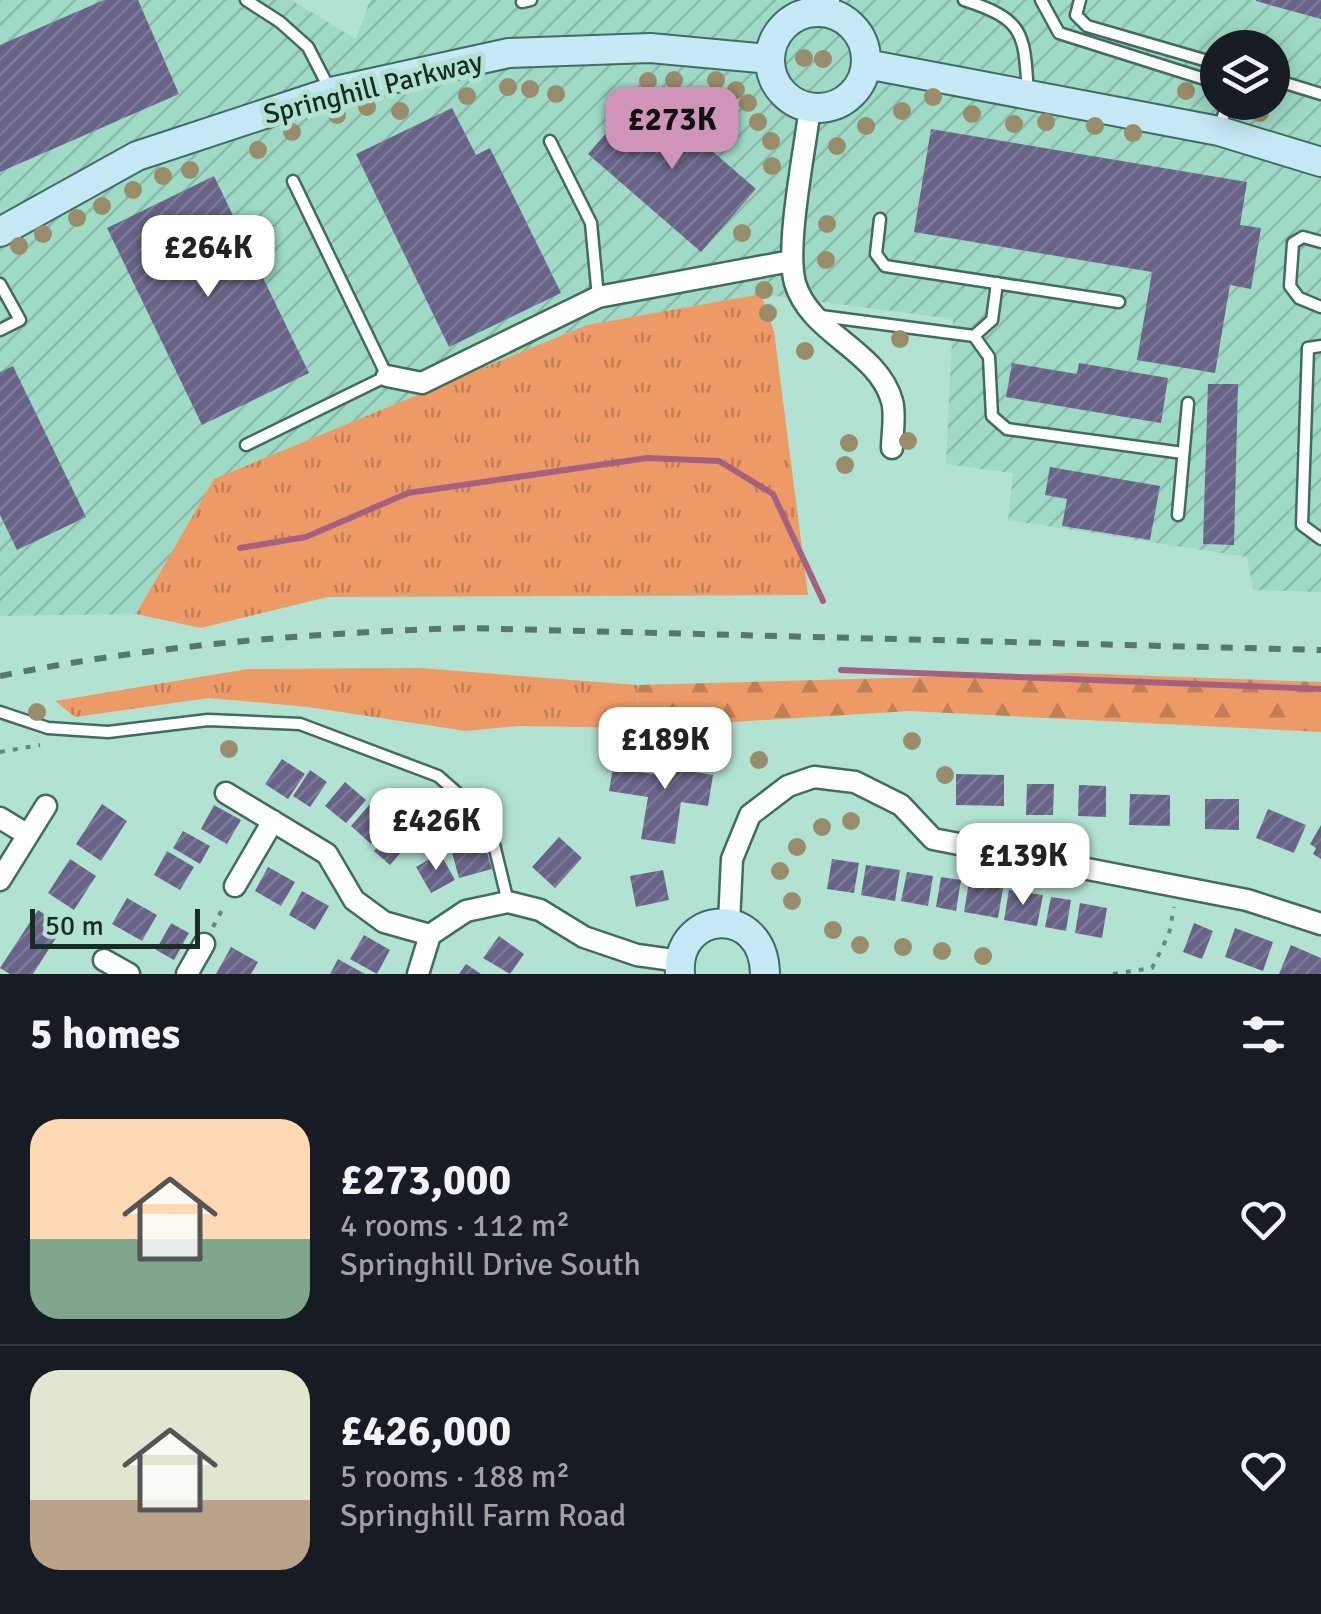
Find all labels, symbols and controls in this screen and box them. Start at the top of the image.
map controls [1200,30,1290,120]
button: layers [1200,30,1290,120]
street label: Springhill Parkway [260,44,486,132]
pin: £273K [602,87,742,172]
text: £273K [628,100,716,139]
pin: £264K [138,215,278,300]
text: £264K [164,228,252,267]
pin: £189K [595,707,735,792]
text: £189K [621,720,709,759]
pin: £426K [366,788,506,873]
text: £426K [392,801,480,840]
pin: £139K [953,823,1093,908]
text: £139K [979,836,1067,875]
scale bar [30,904,200,948]
text: 50 m [45,909,104,943]
icon: filters [1236,1007,1291,1062]
text: 5 homes [30,1009,180,1060]
text: £273,000 [340,1155,511,1206]
icon: home [110,1159,230,1279]
icon: heart [1236,1192,1291,1247]
text: 4 rooms · 112 m² [340,1206,570,1245]
text: Springhill Drive South [340,1245,641,1284]
text: £426,000 [340,1406,511,1457]
icon: home [110,1410,230,1530]
icon: heart [1236,1443,1291,1498]
text: 5 rooms · 188 m² [340,1457,570,1496]
text: Springhill Farm Road [340,1496,626,1535]

